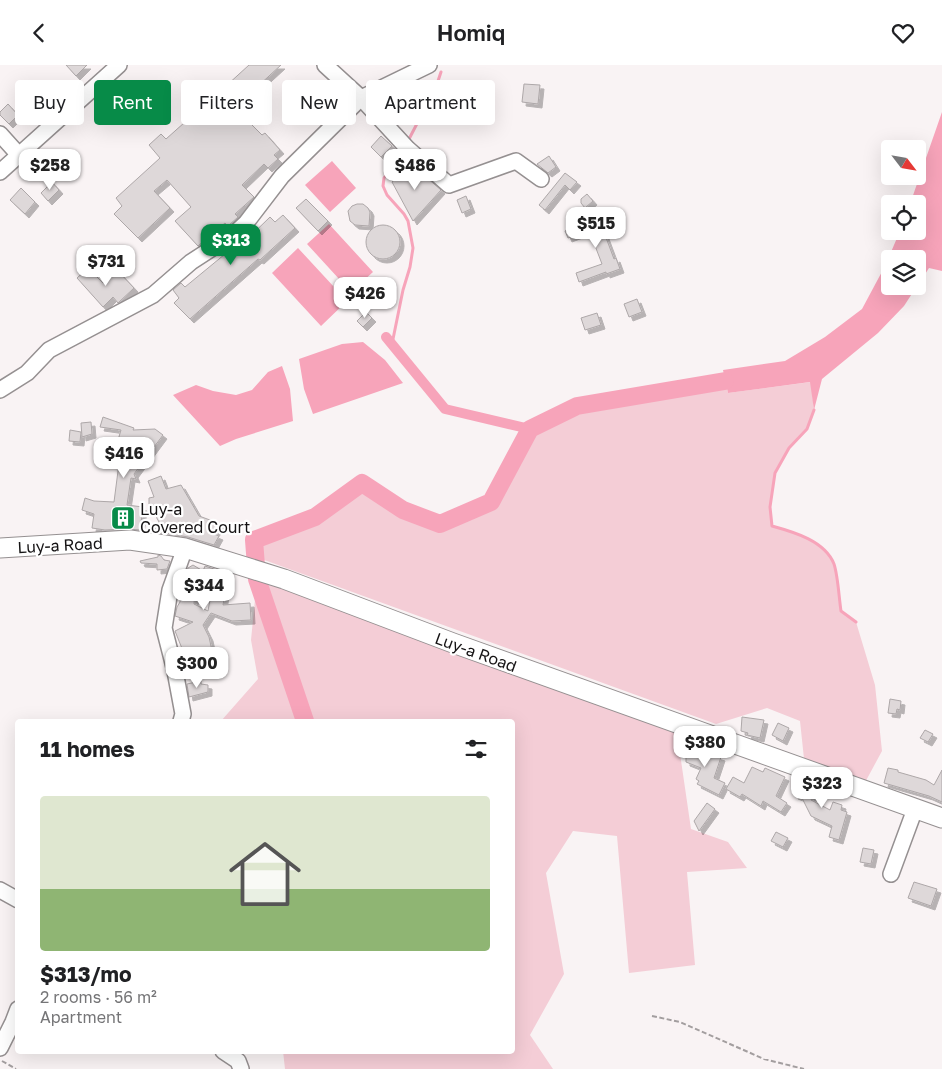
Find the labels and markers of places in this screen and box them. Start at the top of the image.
pin: $258 [20,149,80,191]
pin: $486 [385,149,445,191]
pin: $515 [566,207,626,249]
pin: $313 [201,223,261,266]
pin: $731 [76,245,136,287]
pin: $426 [335,277,395,319]
pin: $416 [94,437,154,479]
place label: Luy-a Covered Court [140,499,250,537]
building icon: Luy-a Covered Court [110,505,136,531]
pin: $344 [174,569,234,611]
pin: $300 [167,647,227,689]
pin: $380 [675,725,735,768]
pin: $323 [792,767,852,809]

